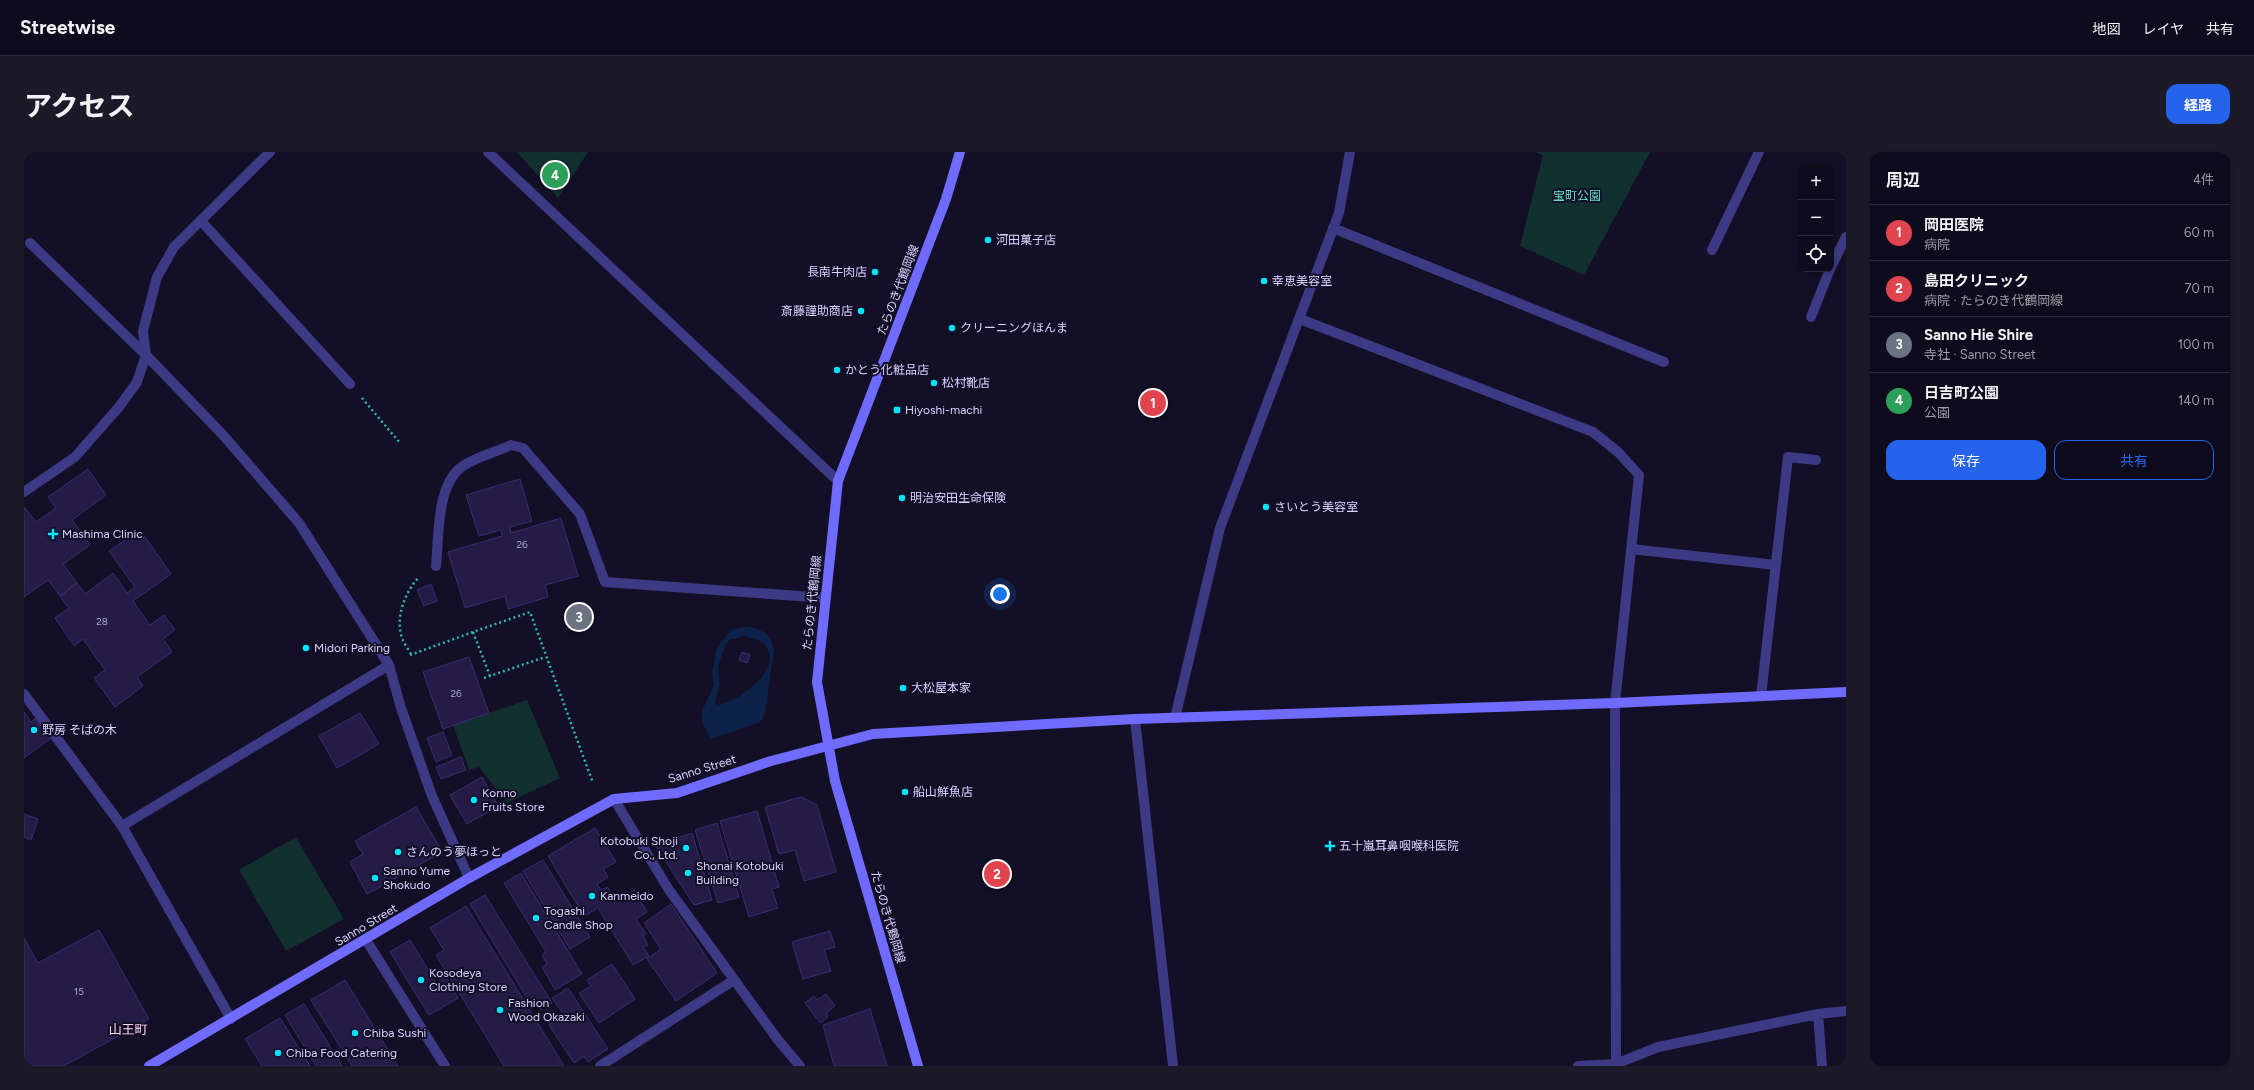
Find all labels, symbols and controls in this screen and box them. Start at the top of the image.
text: Streetwise [20,16,115,39]
text: 地図 [2092,21,2120,38]
text: レイヤ [2142,21,2184,38]
text: 共有 [2206,21,2234,38]
button: 経路 [2166,84,2230,124]
text: アクセス [24,89,135,123]
pin: 4 [542,160,568,190]
map controls [1798,164,1834,272]
button: + [1798,164,1834,200]
text: 周辺 [1886,170,1920,190]
text: 4件 [2193,172,2214,187]
park label: 宝町公園 [1553,189,1601,203]
button: − [1798,200,1834,236]
text: 岡田医院 [1924,216,1984,234]
text: 1 [1896,225,1902,240]
text: 60 m [2184,225,2214,240]
place label: 河田菓子店 [996,233,1056,247]
marker: 河田菓子店 [983,235,993,245]
button: locate [1798,236,1834,272]
text: 病院 [1924,237,1950,252]
street label: たらのき代鶴岡線 [874,243,922,337]
place label: 長南牛肉店 [807,265,867,279]
marker: 長南牛肉店 [870,267,880,277]
text: 島田クリニック [1924,272,2029,290]
place label: 幸恵美容室 [1272,274,1332,288]
marker: 幸恵美容室 [1259,276,1269,286]
text: 2 [1895,281,1903,296]
text: 70 m [2184,281,2214,296]
text: 病院 · たらのき代鶴岡線 [1924,293,2063,308]
place label: 斎藤謹助商店 [781,304,853,318]
marker: 斎藤謹助商店 [856,306,866,316]
place label: クリーニングほんま [960,321,1068,335]
marker: クリーニングほんま [947,323,957,333]
text: Sanno Hie Shire [1924,326,2033,344]
text: 3 [1895,337,1903,352]
text: 100 m [2178,337,2214,352]
text: 寺社 · Sanno Street [1924,347,2036,362]
place label: かとう化粧品店 [845,363,929,377]
marker: かとう化粧品店 [832,365,842,375]
place label: 松村靴店 [942,376,990,390]
marker: 松村靴店 [929,378,939,388]
text: 日吉町公園 [1924,384,1999,402]
pin: 1 [1140,388,1166,418]
text: 4 [1895,393,1903,408]
text: 140 m [2178,393,2214,408]
place label: Hiyoshi-machi [905,403,982,417]
marker: Hiyoshi-machi [892,405,902,415]
text: 公園 [1924,405,1950,420]
button: 保存 [1886,440,2046,480]
button: 共有 [2054,440,2214,480]
place label: 明治安田生命保険 [910,491,1006,505]
marker: 明治安田生命保険 [897,493,907,503]
place label: さいとう美容室 [1274,500,1358,514]
marker: さいとう美容室 [1261,502,1271,512]
place label: Mashima Clinic [62,527,143,541]
marker: Mashima Clinic [47,528,59,540]
house number: 26 [516,538,528,551]
street label: たらのき代鶴岡線 [800,555,824,651]
your location [990,584,1010,604]
pin: 3 [566,602,592,632]
house number: 28 [96,615,108,628]
place label: Midori Parking [314,641,390,655]
marker: Midori Parking [301,643,311,653]
place label: 大松屋本家 [911,681,971,695]
marker: 大松屋本家 [898,683,908,693]
house number: 26 [450,687,462,700]
place label: 野房 そばの木 [42,723,117,737]
marker: 野房 そばの木 [29,725,39,735]
street label: Sanno Street [666,752,738,786]
place label: 船山鮮魚店 [913,785,973,799]
place label: Konno Fruits Store [482,786,545,814]
marker: 船山鮮魚店 [900,787,910,797]
marker: Konno Fruits Store [469,795,479,805]
place label: Kotobuki Shoji Co., Ltd. [600,834,678,862]
place label: 五十嵐耳鼻咽喉科医院 [1339,839,1459,853]
marker: 五十嵐耳鼻咽喉科医院 [1324,840,1336,852]
marker: Kotobuki Shoji Co., Ltd. [681,843,691,853]
place label: さんのう夢ほっと [406,845,502,859]
marker: さんのう夢ほっと [393,847,403,857]
place label: Shonai Kotobuki Building [696,859,784,887]
pin: 2 [984,859,1010,889]
place label: Sanno Yume Shokudo [383,864,451,892]
marker: Shonai Kotobuki Building [683,868,693,878]
street label: たらのき代鶴岡線 [868,869,908,965]
marker: Sanno Yume Shokudo [370,873,380,883]
place label: Kanmeido [600,889,654,903]
marker: Kanmeido [587,891,597,901]
street label: Sanno Street [332,901,400,949]
place label: Togashi Candle Shop [544,904,613,932]
marker: Togashi Candle Shop [531,913,541,923]
place label: Kosodeya Clothing Store [429,966,508,994]
marker: Kosodeya Clothing Store [416,975,426,985]
house number: 15 [74,985,84,998]
place label: Fashion Wood Okazaki [508,996,585,1024]
marker: Fashion Wood Okazaki [495,1005,505,1015]
district label: 山王町 [108,1022,148,1037]
place label: Chiba Sushi [363,1026,426,1040]
marker: Chiba Sushi [350,1028,360,1038]
place label: Chiba Food Catering [286,1046,397,1060]
marker: Chiba Food Catering [273,1048,283,1058]

